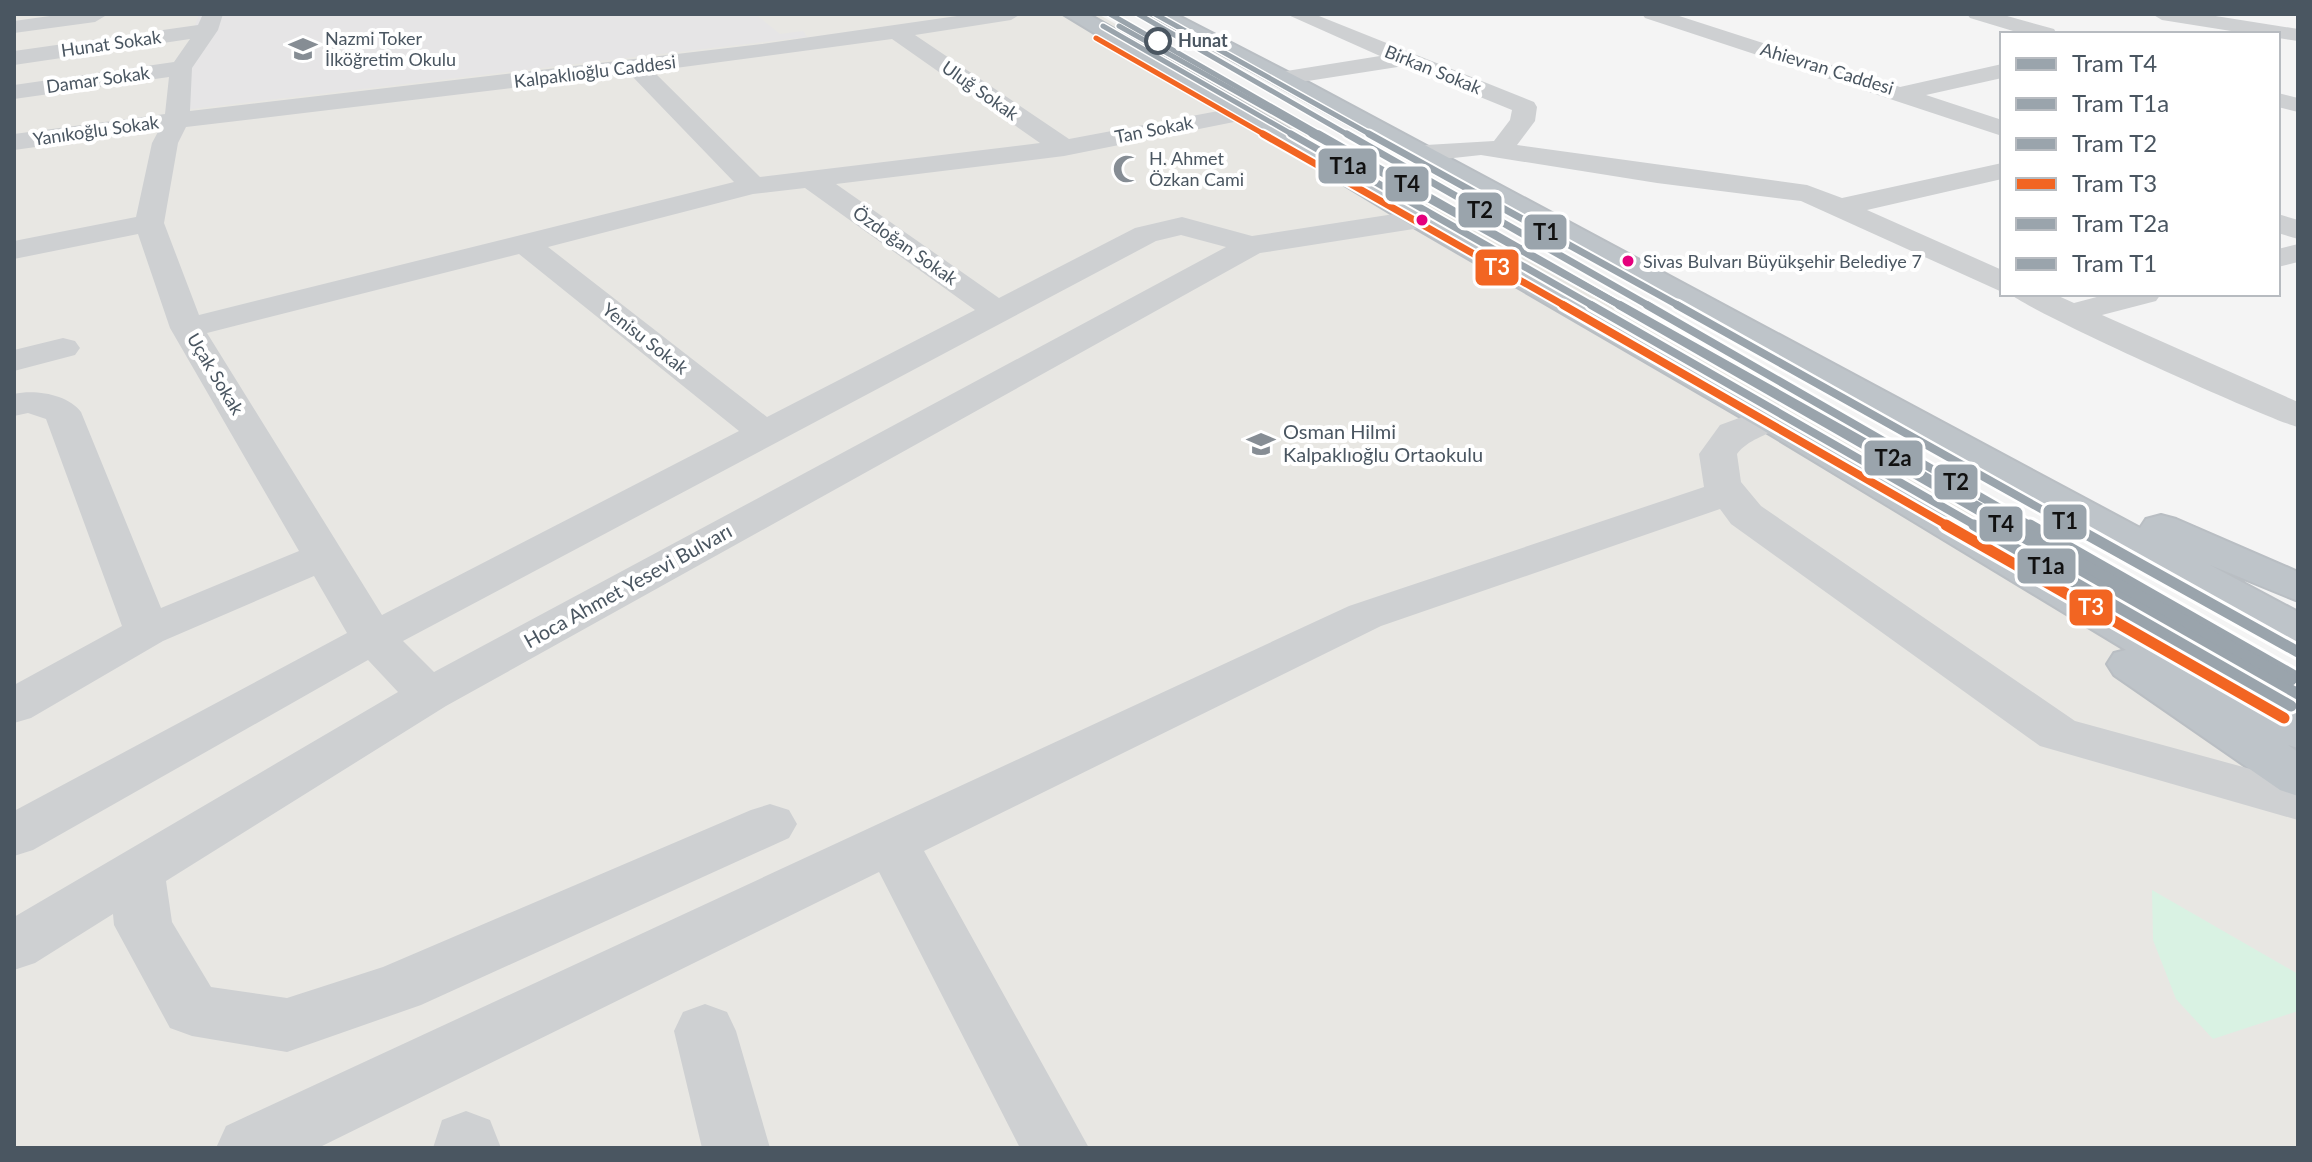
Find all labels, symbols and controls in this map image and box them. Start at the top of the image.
street label: Hunat Sokak [59,25,163,61]
place label: Nazmi Toker İlköğretim Okulu [325,27,456,70]
marker: Hunat [1145,28,1171,54]
place label: Hunat [1178,29,1228,51]
legend [2000,32,2280,296]
school or university icon: Nazmi Toker İlköğretim Okulu [288,34,318,64]
street label: Ahievran Caddesi [1758,37,1896,99]
street label: Birkan Sokak [1382,40,1486,99]
text: Tram T4 [2072,48,2157,77]
street label: Kalpaklıoğlu Caddesi [513,50,677,92]
street label: Uluğ Sokak [938,56,1024,125]
street label: Damar Sokak [45,61,152,97]
text: Tram T1a [2072,88,2169,117]
street label: Yanıkoğlu Sokak [32,110,161,150]
street label: Tan Sokak [1113,110,1196,147]
text: Tram T2 [2072,128,2157,157]
place label: H. Ahmet Özkan Cami [1149,147,1244,190]
line badge: T1a [1317,147,1378,185]
text: T1a [1329,152,1367,179]
mosque icon: H. Ahmet Özkan Cami [1112,154,1142,184]
line badge: T4 [1384,165,1430,203]
text: Tram T3 [2072,168,2157,197]
text: T4 [1394,170,1420,197]
line badge: T2 [1457,191,1503,229]
text: T2 [1467,196,1493,223]
street label: Özdoğan Sokak [849,201,963,290]
text: Tram T2a [2072,208,2169,237]
unlabelled marker [1414,212,1430,228]
line badge: T1 [1523,213,1568,251]
text: T1 [1533,218,1559,245]
line badge: T3 [1474,248,1520,287]
text: Tram T1 [2072,248,2157,277]
place label: Sivas Bulvarı Büyükşehir Belediye 7 [1643,250,1922,272]
text: T3 [1484,253,1510,280]
marker: Sivas Bulvarı Büyükşehir Belediye 7 [1620,253,1636,269]
street label: Yenisu Sokak [598,298,694,379]
street label: Uçak Sokak [183,329,249,419]
place label: Osman Hilmi Kalpaklıoğlu Ortaokulu [1283,419,1483,466]
school or university icon: Osman Hilmi Kalpaklıoğlu Ortaokulu [1246,429,1276,459]
line badge: T2a [1863,439,1924,477]
text: T2a [1874,444,1912,471]
line badge: T2 [1933,463,1979,501]
text: T2 [1943,468,1969,495]
line badge: T1 [2042,503,2088,541]
line badge: T4 [1978,505,2024,543]
text: T1 [2052,507,2078,534]
text: T4 [1988,510,2014,537]
street label: Hoca Ahmet Yesevi Bulvarı [519,518,736,652]
line badge: T1a [2016,547,2077,585]
text: T1a [2027,552,2065,579]
line badge: T3 [2068,588,2114,627]
text: T3 [2078,593,2104,620]

